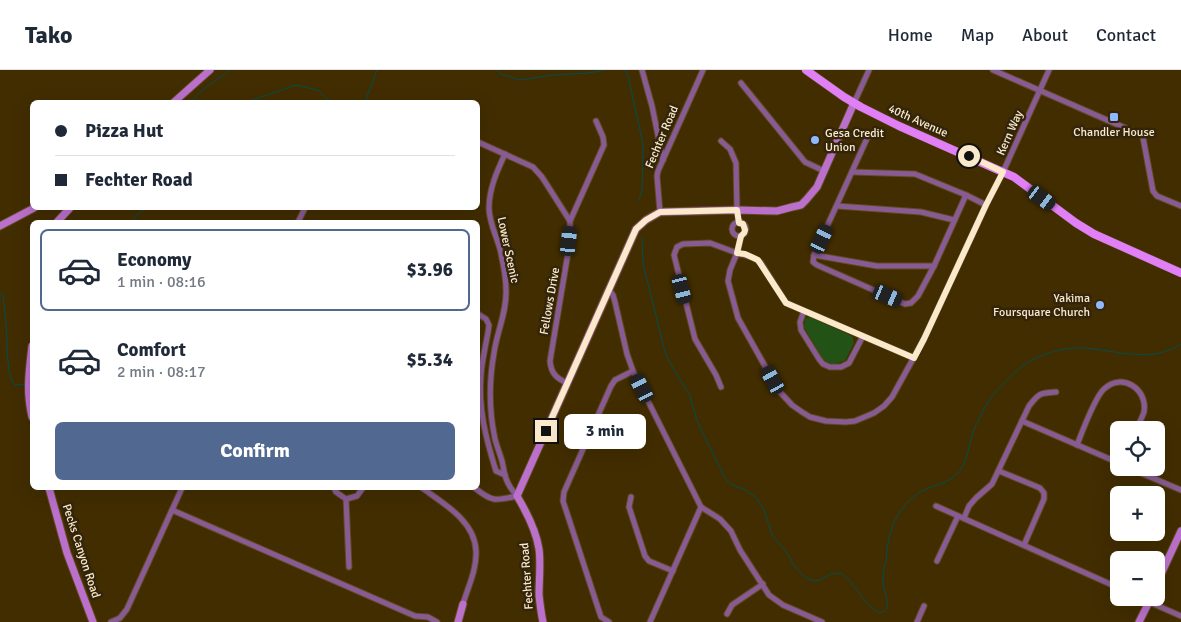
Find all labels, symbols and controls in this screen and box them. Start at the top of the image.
text: Tako [25,20,73,50]
text: Home [888,24,933,46]
text: Map [961,24,994,46]
text: About [1022,24,1068,46]
text: Contact [1096,24,1156,46]
street label: 40th Avenue [886,101,950,141]
street label: Fechter Road [642,103,682,171]
street label: Kern Way [993,108,1027,158]
marker: Chandler House [1108,111,1120,123]
text: Pizza Hut [85,119,163,143]
place label: Chandler House [1073,125,1155,140]
place label: Gesa Credit Union [825,126,884,155]
marker: Gesa Credit Union [809,134,821,146]
route start [958,145,980,167]
text: Fechter Road [85,168,193,192]
car [1025,183,1058,213]
street label: Lower Scenic [494,215,522,285]
car [808,222,835,256]
car [559,225,578,257]
icon: car [57,248,102,293]
text: Economy [117,248,191,272]
text: $3.96 [407,258,453,282]
street label: Fellows Drive [537,266,563,336]
text: 1 min · 08:16 [117,272,206,292]
car [671,273,692,305]
car [871,283,904,309]
place label: Yakima Foursquare Church [993,291,1090,320]
marker: Yakima Foursquare Church [1094,299,1106,311]
icon: car [57,338,102,383]
text: Comfort [117,338,186,362]
text: $5.34 [407,348,453,372]
text: 2 min · 08:17 [117,362,206,382]
car [759,363,786,397]
car [628,371,655,405]
callout: 3 min [564,414,646,448]
route end [535,420,557,442]
text: 3 min [586,421,624,441]
map controls [1110,421,1165,606]
button: locate [1110,421,1165,476]
button: Confirm [55,422,455,480]
button: + [1110,486,1165,541]
street label: Pecks Canyon Road [59,502,103,600]
street label: Fechter Road [517,542,537,610]
button: − [1110,551,1165,606]

